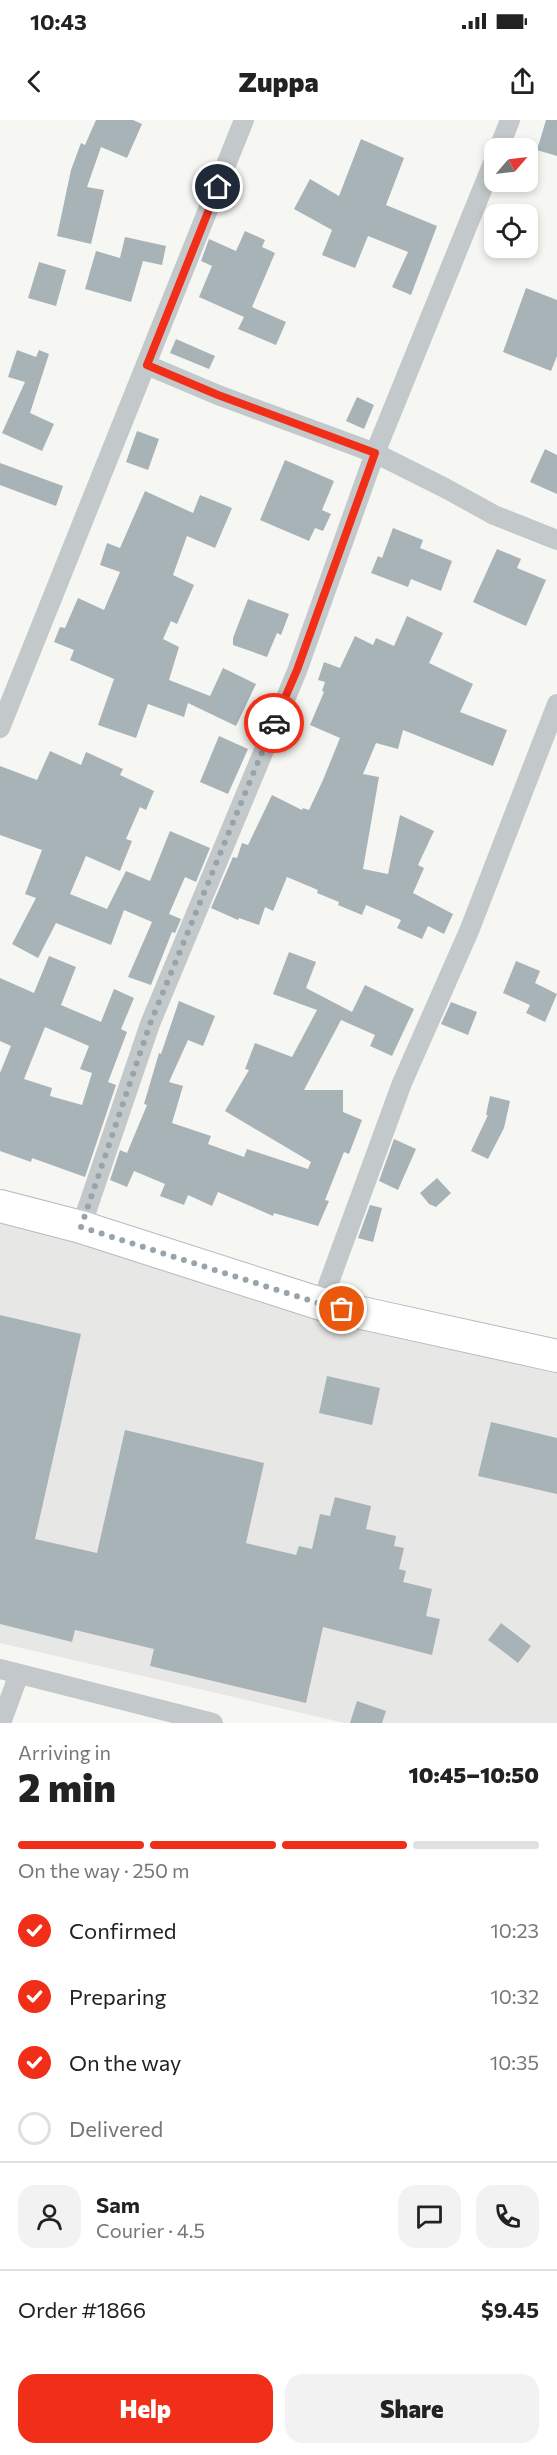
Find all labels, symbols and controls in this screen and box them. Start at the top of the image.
text: 10:43 [30,8,87,35]
icon: back [18,65,51,98]
text: Zuppa [238,65,319,98]
icon: share [506,65,539,98]
north arrow [484,138,538,192]
map controls [484,138,538,258]
pin [192,161,243,212]
icon: home [201,170,234,203]
button: locate [484,204,538,258]
courier [244,693,304,753]
icon: car [258,707,291,740]
pin [316,1283,367,1334]
icon: bag [325,1292,358,1325]
text: Arriving in [18,1740,111,1764]
text: 10:45–10:50 [408,1761,539,1788]
text: 2 min [18,1762,116,1810]
text: On the way · 250 m [18,1858,189,1882]
icon: check [18,1914,51,1947]
text: Confirmed [69,1917,176,1944]
text: 10:23 [490,1918,539,1942]
icon: check [18,1980,51,2013]
text: Preparing [69,1983,166,2010]
text: 10:32 [490,1984,539,2008]
icon: check [18,2046,51,2079]
text: On the way [69,2049,181,2076]
text: 10:35 [490,2050,539,2074]
text: Delivered [69,2115,163,2142]
button: person [18,2185,81,2248]
button: chat [398,2185,461,2248]
button: phone [476,2185,539,2248]
text: Sam [96,2191,140,2218]
text: Courier · 4.5 [96,2218,205,2242]
text: Order #1866 [18,2296,146,2323]
text: $9.45 [481,2296,539,2323]
button: Help [18,2374,273,2443]
button: Share [285,2374,539,2443]

